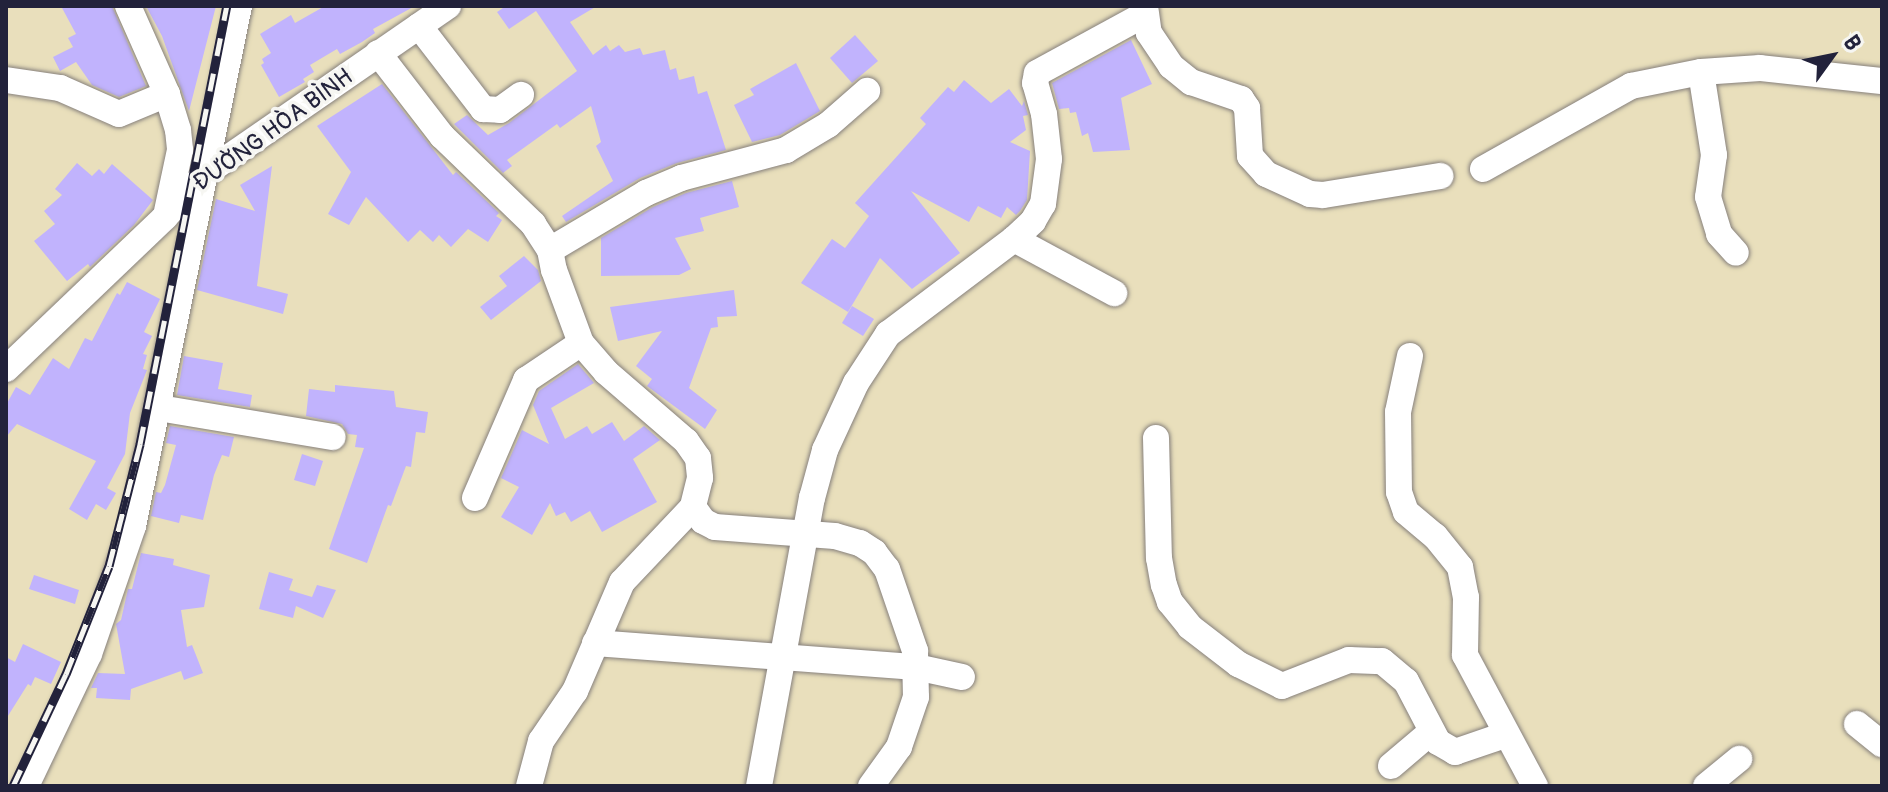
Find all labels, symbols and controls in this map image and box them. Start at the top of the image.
north arrow [1792,16,1872,96]
text: B [1837,30,1867,56]
street label: ĐƯỜNG HÒA BÌNH [188,63,358,197]

